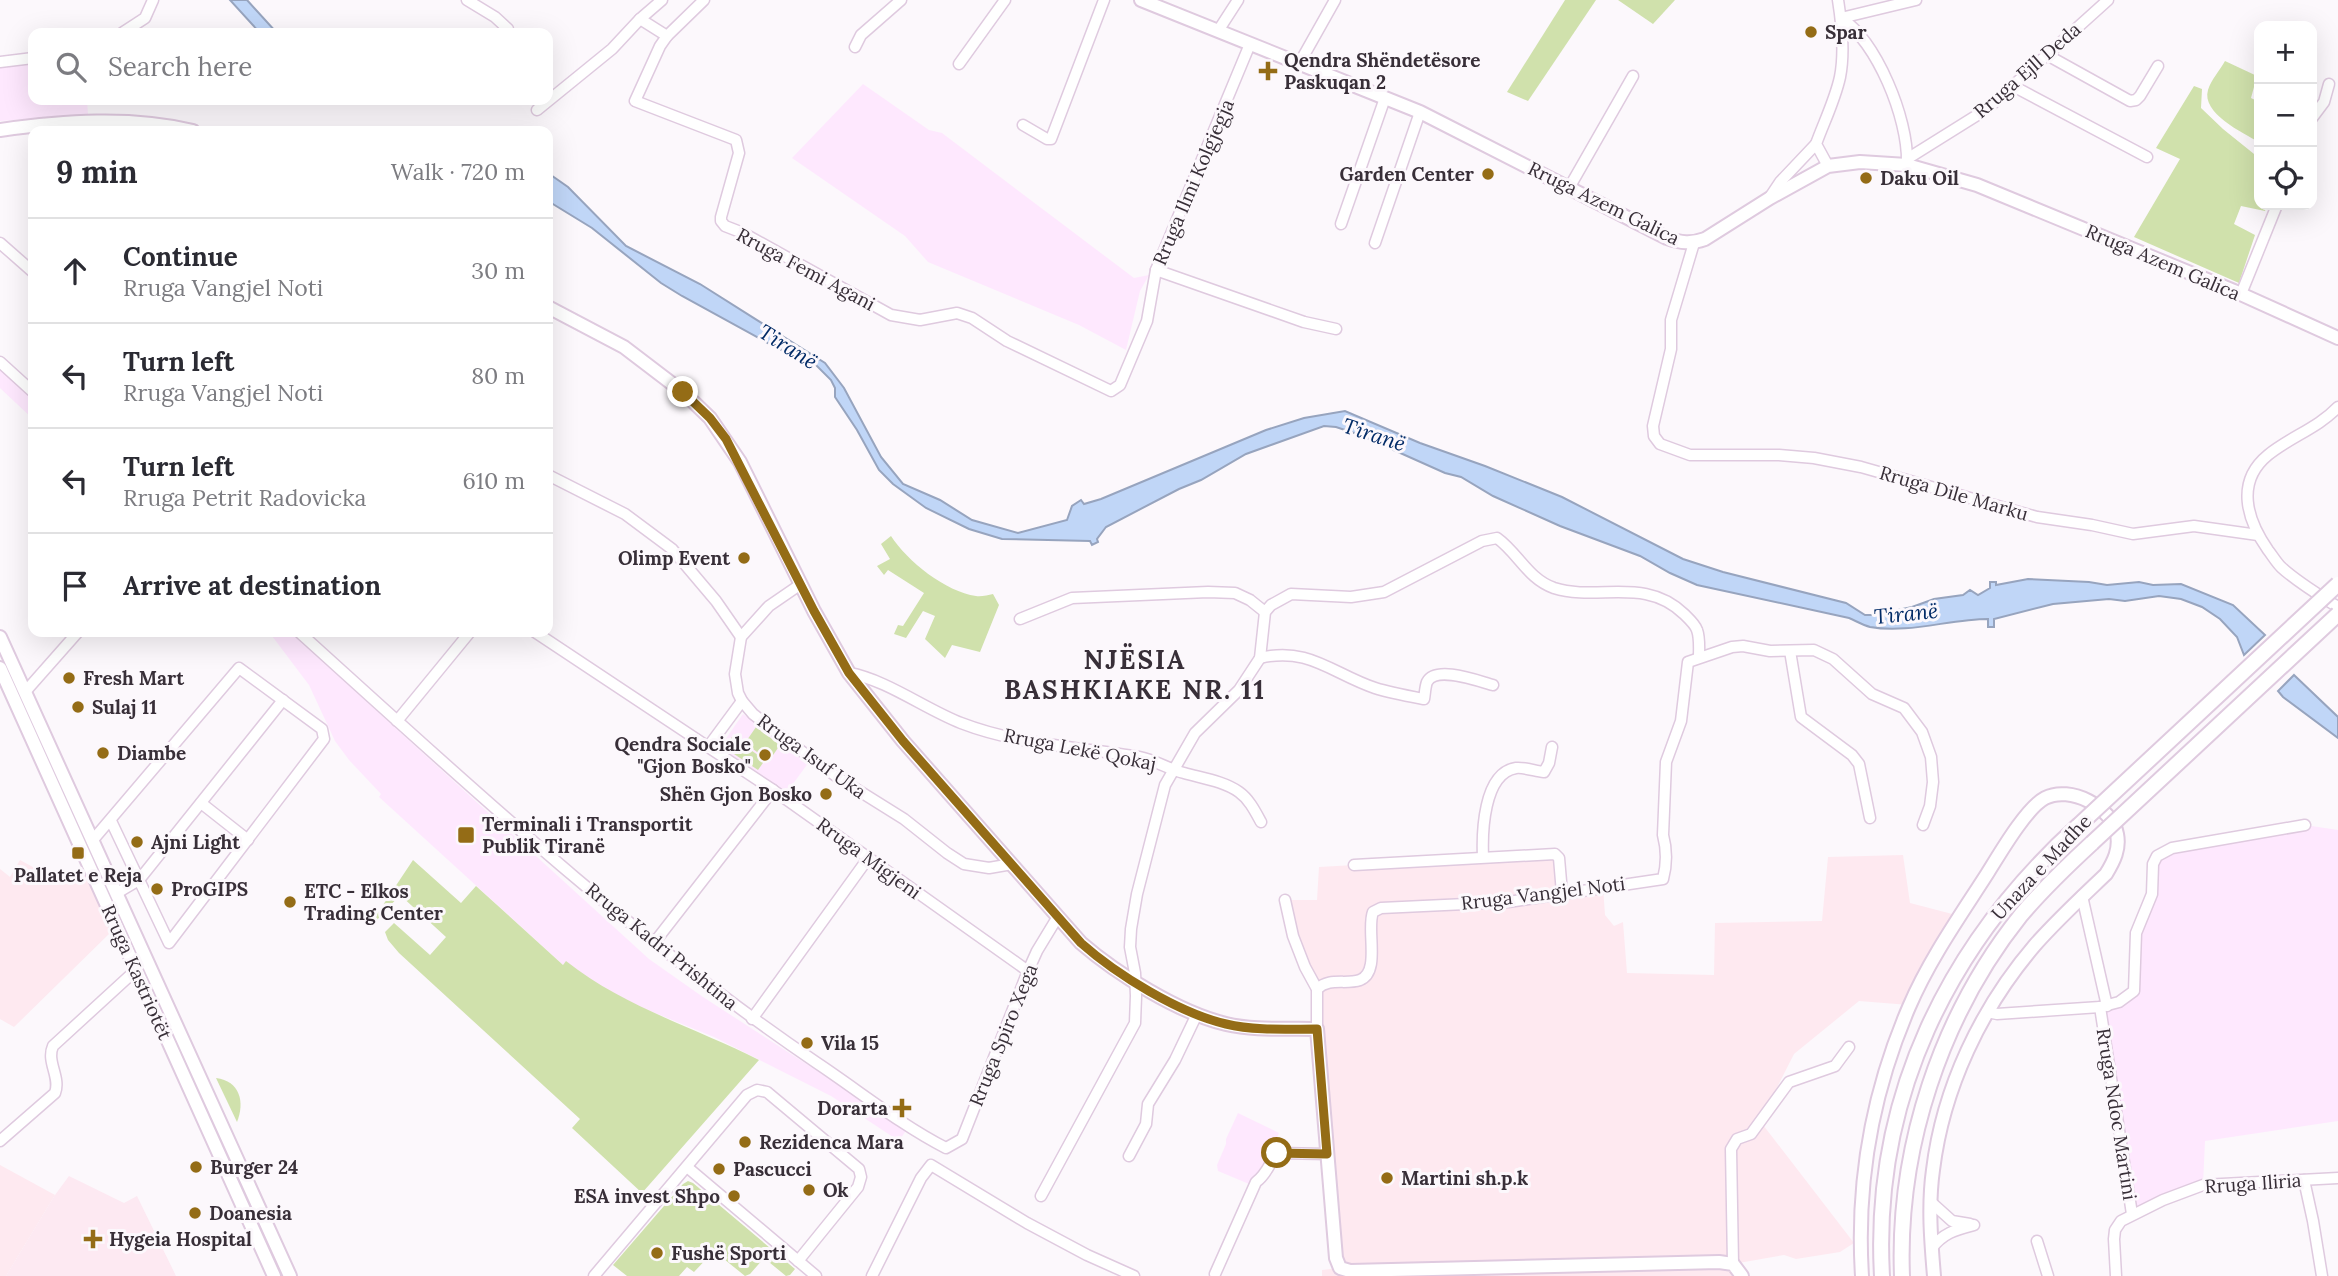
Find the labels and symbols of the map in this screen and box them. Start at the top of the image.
street label: Rruga Ejll Deda [1968,17,2086,123]
place label: Spar [1825,20,1867,44]
marker: Spar [1803,24,1819,40]
place label: Qendra Shëndetësore Paskuqan 2 [1284,48,1480,94]
marker: Qendra Shëndetësore Paskuqan 2 [1258,61,1278,81]
street label: Rruga Ilmi Kolgjegja [1147,95,1239,269]
street label: Rruga Azem Galica [1524,156,1684,250]
place label: Garden Center [1340,162,1474,186]
marker: Garden Center [1480,166,1496,182]
place label: Daku Oil [1880,166,1959,190]
marker: Daku Oil [1858,170,1874,186]
street label: Rruga Azem Galica [2082,219,2244,306]
street label: Rruga Femi Agani [733,222,879,316]
water label: Tiranë [754,318,823,375]
route end [667,376,698,407]
water label: Tiranë [1339,412,1409,457]
street label: Rruga Dile Marku [1877,460,2031,526]
place label: Olimp Event [618,546,731,570]
marker: Olimp Event [736,550,752,566]
water label: Tiranë [1873,597,1939,630]
district label: NJËSIA BASHKIAKE NR. 11 [1004,643,1266,706]
place label: Fresh Mart [83,666,185,690]
marker: Fresh Mart [61,670,77,686]
place label: Sulaj 11 [92,695,157,719]
marker: Sulaj 11 [70,699,86,715]
street label: Rruga Isuf Uka [753,708,871,804]
street label: Rruga Lekë Qokaj [1002,722,1158,776]
place label: Qendra Sociale "Gjon Bosko" [614,732,751,778]
place label: Diambe [117,741,186,765]
marker: Diambe [95,745,111,761]
marker: Qendra Sociale "Gjon Bosko" [757,747,773,763]
place label: Shën Gjon Bosko [660,782,812,806]
marker: Shën Gjon Bosko [818,786,834,802]
street label: Unaza e Madhe [1986,809,2096,925]
place label: Terminali i Transportit Publik Tiranë [482,812,694,858]
street label: Rruga Migjeni [812,812,926,904]
marker: Terminali i Transportit Publik Tiranë [456,825,476,845]
place label: Ajni Light [151,830,241,854]
marker: Ajni Light [129,834,145,850]
marker: Pallatet e Reja [70,845,86,861]
place label: Pallatet e Reja [14,863,142,887]
street label: Rruga Vangjel Noti [1459,871,1627,915]
place label: ProGIPS [171,877,248,901]
street label: Rruga Kadri Prishtina [581,877,743,1015]
place label: ETC - Elkos Trading Center [304,879,443,925]
marker: ProGIPS [149,881,165,897]
marker: ETC - Elkos Trading Center [282,894,298,910]
street label: Rruga Kastriotët [96,901,178,1044]
street label: Rruga Spiro Xega [964,960,1043,1110]
street label: Rruga Ndoc Martini [2092,1026,2142,1202]
place label: Vila 15 [821,1031,879,1055]
marker: Vila 15 [799,1035,815,1051]
place label: Dorarta [817,1096,888,1120]
marker: Dorarta [894,1100,910,1116]
place label: Rezidenca Mara [759,1130,904,1154]
marker: Rezidenca Mara [737,1134,753,1150]
route start [1261,1137,1292,1168]
place label: Burger 24 [210,1155,298,1179]
place label: Pascucci [733,1157,812,1181]
marker: Burger 24 [188,1159,204,1175]
marker: Pascucci [711,1161,727,1177]
place label: Martini sh.p.k [1401,1166,1528,1190]
street label: Rruga Iliria [2204,1168,2302,1198]
marker: Martini sh.p.k [1379,1170,1395,1186]
place label: Ok [823,1178,849,1202]
marker: Ok [801,1182,817,1198]
place label: ESA invest Shpo [574,1184,720,1208]
marker: ESA invest Shpo [726,1188,742,1204]
place label: Doanesia [209,1201,292,1225]
marker: Doanesia [187,1205,203,1221]
place label: Hygeia Hospital [109,1227,252,1251]
marker: Hygeia Hospital [83,1229,103,1249]
place label: Fushë Sporti [671,1241,786,1265]
marker: Fushë Sporti [649,1245,665,1261]

